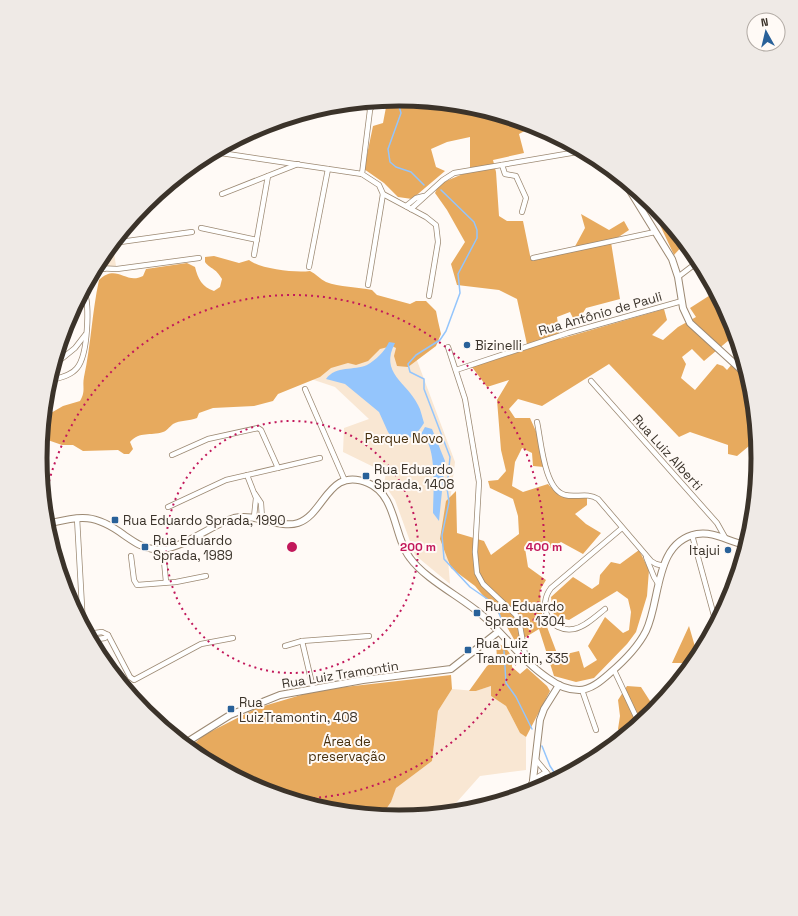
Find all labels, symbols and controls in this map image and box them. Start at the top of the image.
north arrow [746,12,786,52]
text: N [760,15,769,30]
street label: Rua Antônio de Pauli [536,288,664,339]
place label: Bizinelli [475,337,522,354]
marker: Bizinelli [462,340,472,350]
street label: Rua Luiz Alberti [629,411,706,494]
park label: Parque Novo [365,430,443,447]
place label: Rua Eduardo Sprada, 1408 [374,461,454,493]
marker: Rua Eduardo Sprada, 1408 [361,471,371,481]
place label: Rua Eduardo Sprada, 1990 [123,512,286,529]
marker: Rua Eduardo Sprada, 1990 [110,515,120,525]
place label: Rua Eduardo Sprada, 1989 [153,532,233,564]
text: 200 m [400,539,436,555]
text: 400 m [526,539,562,555]
centre of rings [285,540,299,554]
marker: Rua Eduardo Sprada, 1989 [140,542,150,552]
place label: Itajui [689,542,720,559]
marker: Itajui [723,545,733,555]
place label: Rua Eduardo Sprada, 1304 [485,598,565,630]
marker: Rua Eduardo Sprada, 1304 [472,608,482,618]
place label: Rua Luiz Tramontin, 335 [476,635,569,667]
marker: Rua Luiz Tramontin, 335 [463,645,473,655]
street label: Rua Luiz Tramontin [281,657,400,692]
place label: Rua LuizTramontin, 408 [239,694,358,726]
marker: Rua LuizTramontin, 408 [226,704,236,714]
park label: Área de preservação [308,733,386,765]

